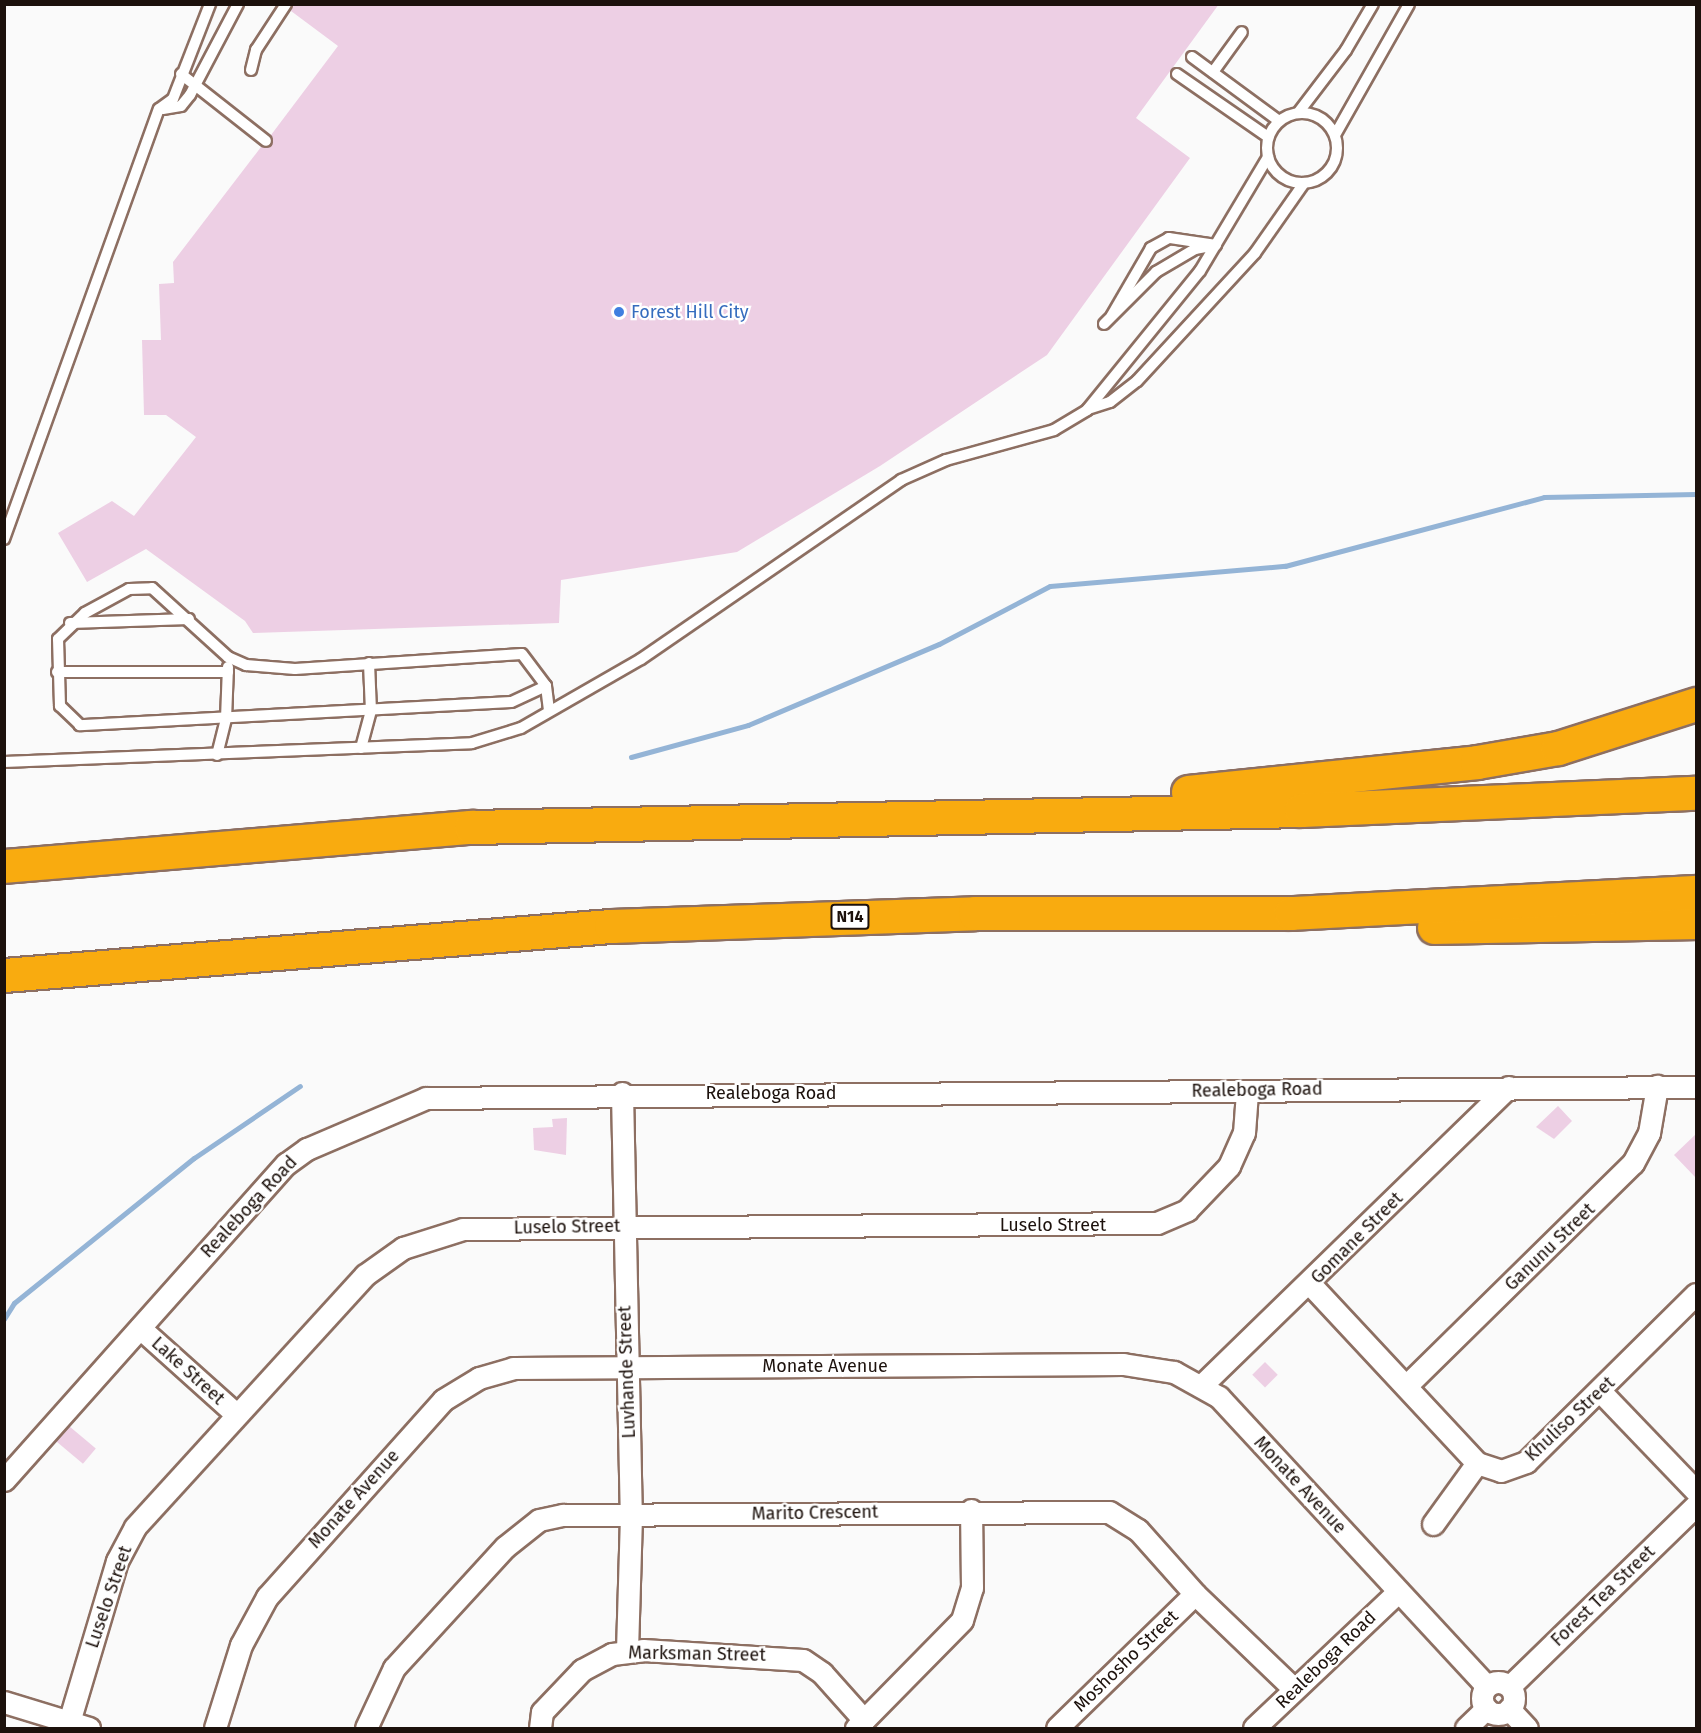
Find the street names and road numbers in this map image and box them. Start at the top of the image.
road number: N14 [829,904,871,930]
street label: Realeboga Road [1191,1078,1323,1102]
street label: Realeboga Road [705,1082,837,1104]
street label: Realeboga Road [196,1152,302,1262]
street label: Gomane Street [1307,1188,1407,1288]
street label: Ganunu Street [1500,1199,1600,1295]
street label: Luselo Street [1000,1214,1106,1236]
street label: Luselo Street [513,1215,621,1239]
street label: Luvhande Street [614,1305,640,1439]
street label: Lake Street [147,1333,229,1409]
street label: Monate Avenue [762,1355,888,1377]
street label: Khuliso Street [1521,1372,1619,1466]
street label: Monate Avenue [1249,1432,1351,1538]
street label: Monate Avenue [304,1445,404,1553]
street label: Marito Crescent [751,1501,879,1525]
street label: Forest Tea Street [1547,1541,1659,1651]
street label: Luselo Street [81,1543,137,1651]
street label: Moshosho Street [1069,1606,1183,1716]
street label: Realeboga Road [1271,1607,1381,1713]
street label: Marksman Street [628,1642,766,1666]

